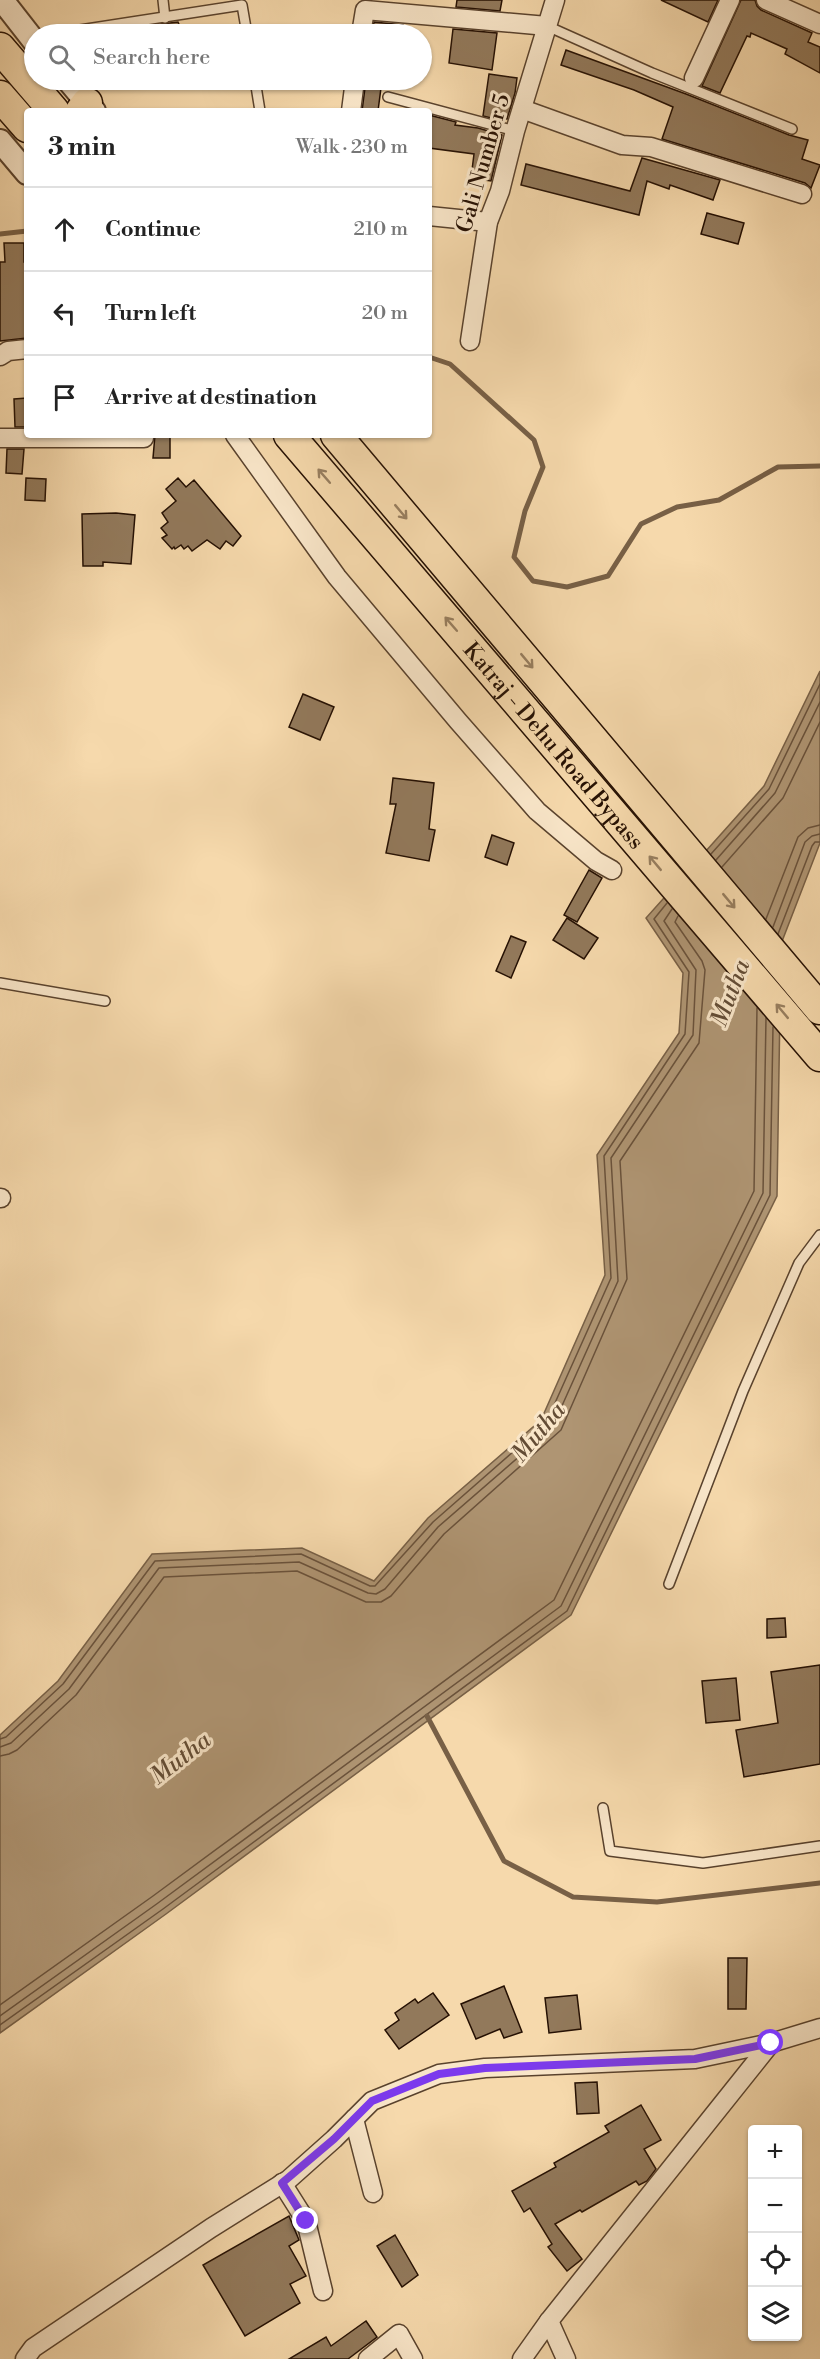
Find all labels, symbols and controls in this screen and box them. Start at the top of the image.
search box [24,24,432,90]
icon: search [45,41,78,74]
text: Search here [93,44,210,71]
street label: Gali Number 5 [451,91,516,236]
text: 3 min [48,131,116,163]
text: Walk · 230 m [296,135,408,160]
icon: ahead [48,213,81,246]
text: Continue [105,216,201,243]
text: 210 m [353,217,408,242]
icon: left [48,297,81,330]
text: Turn left [105,300,196,327]
text: 20 m [362,301,408,326]
icon: arrive [48,381,81,414]
text: Arrive at destination [105,384,317,411]
one-way arrow [317,468,331,483]
one-way arrow [394,504,408,519]
one-way arrow [444,616,457,632]
street label: Katraj - Dehu Road Bypass [457,637,649,855]
one-way arrow [520,653,533,669]
one-way arrow [649,855,662,871]
one-way arrow [722,893,736,908]
water label: Mutha [705,955,758,1031]
one-way arrow [775,1004,789,1019]
water label: Mutha [505,1396,573,1469]
water label: Mutha [144,1725,218,1792]
route start [757,2029,783,2055]
map controls [748,2125,802,2341]
button: + [748,2125,802,2179]
button: − [748,2179,802,2233]
route end [292,2207,318,2233]
button: locate [748,2233,802,2287]
button: layers [748,2287,802,2341]

